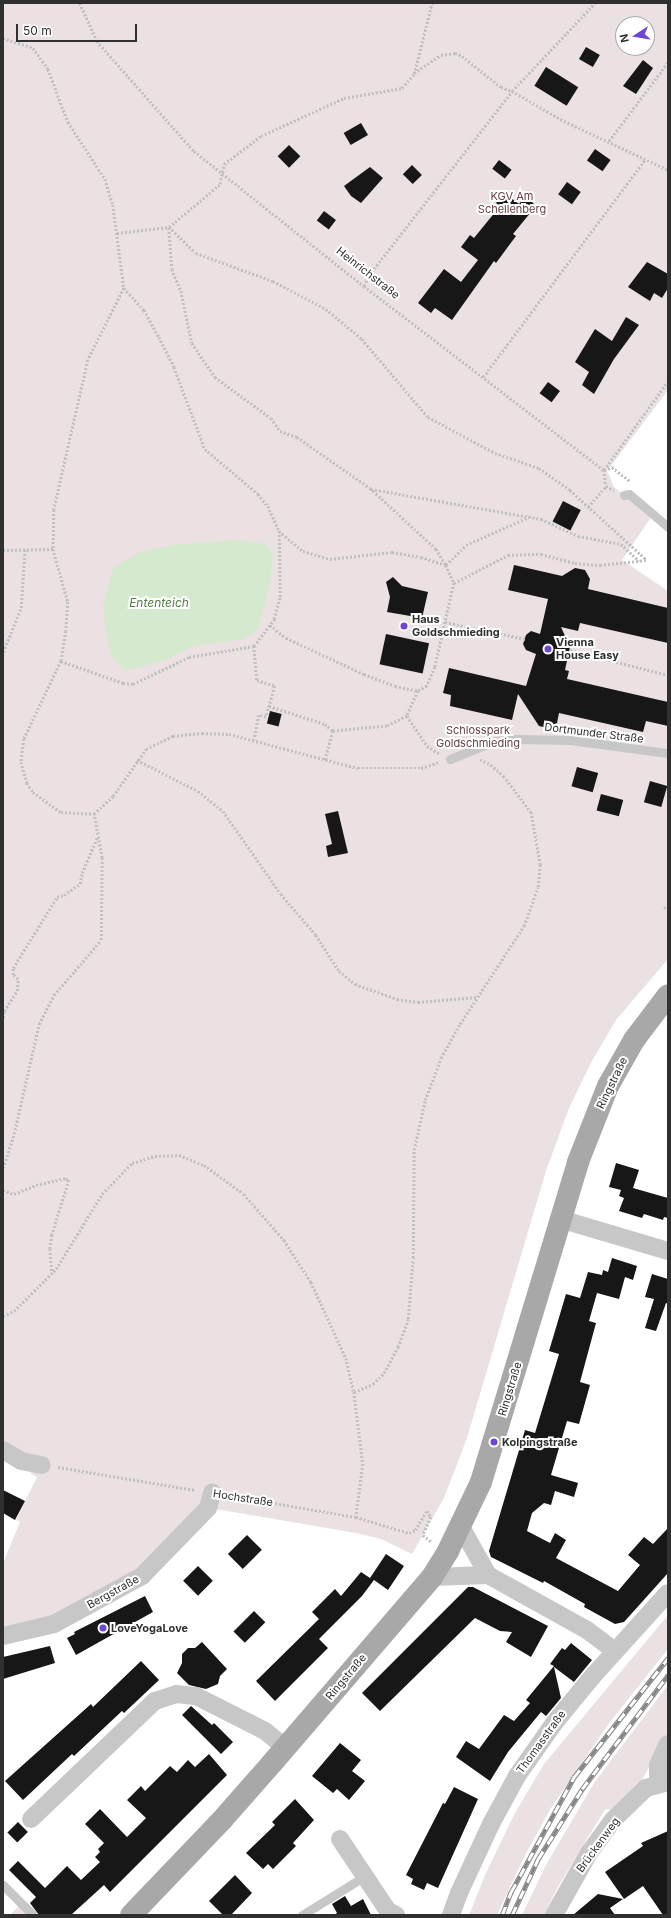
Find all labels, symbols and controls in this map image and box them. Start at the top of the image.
scale bar [18,16,139,42]
north arrow [615,16,655,56]
text: 50 m [23,23,52,38]
text: N [617,33,632,44]
park label: KGV Am Schellenberg [478,190,546,216]
street label: Heinrichstraße [334,244,402,302]
water label: Ententeich [129,596,189,610]
place label: Haus Goldschmieding [412,613,500,639]
marker: Haus Goldschmieding [399,621,409,631]
place label: Vienna House Easy [556,636,619,662]
marker: Vienna House Easy [543,644,553,654]
street label: Dortmunder Straße [544,720,644,746]
park label: Schlosspark Goldschmieding [436,724,520,750]
street label: Ringstraße [594,1055,630,1111]
street label: Ringstraße [496,1360,524,1418]
place label: Kolpingstraße [502,1435,578,1449]
marker: Kolpingstraße [489,1437,499,1447]
street label: Hochstraße [212,1487,274,1509]
street label: Bergstraße [85,1572,141,1612]
place label: LoveYogaLove [111,1621,188,1635]
marker: LoveYogaLove [98,1623,108,1633]
street label: Ringstraße [323,1651,369,1703]
street label: Thomasstraße [514,1708,568,1776]
street label: Brückenweg [574,1815,622,1875]

